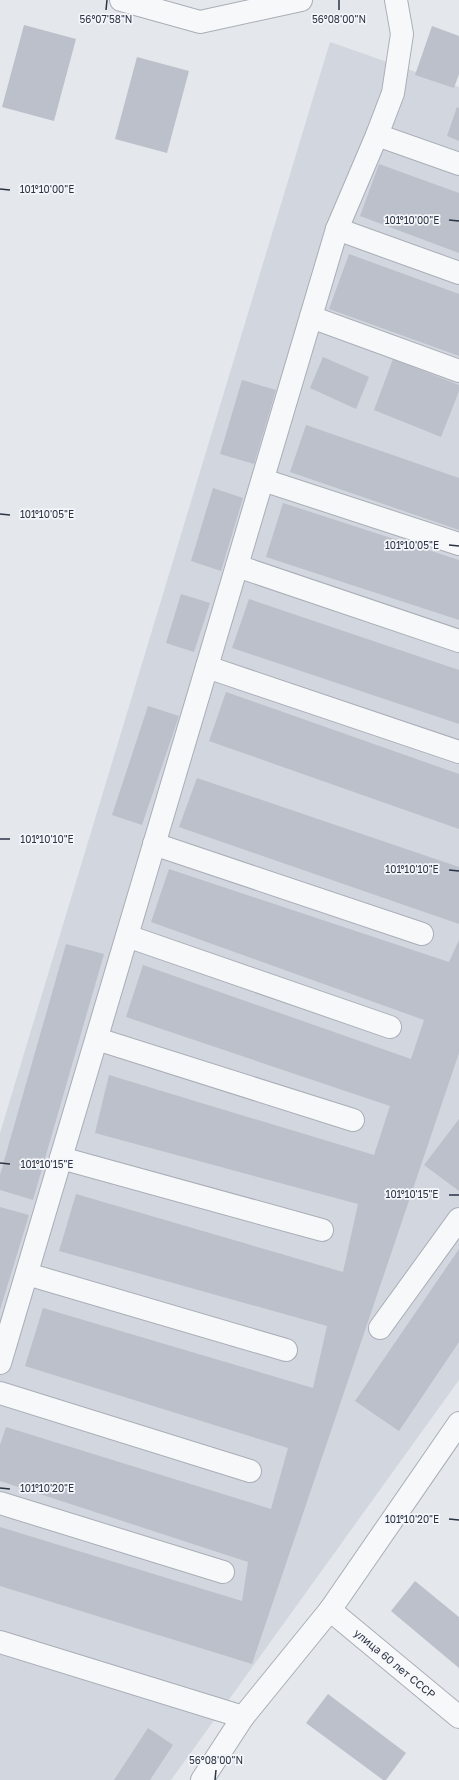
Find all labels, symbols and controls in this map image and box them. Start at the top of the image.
text: 56°07'58"N [80,13,132,25]
text: 56°08'00"N [312,13,366,25]
text: 101°10'00"E [20,183,74,195]
text: 101°10'00"E [385,214,439,226]
text: 101°10'05"E [20,508,74,520]
text: 101°10'05"E [385,539,439,551]
text: 101°10'10"E [20,833,74,845]
text: 101°10'10"E [385,863,439,875]
text: 101°10'15"E [21,1158,73,1170]
text: 101°10'15"E [386,1188,438,1200]
text: 101°10'20"E [20,1482,74,1494]
text: 101°10'20"E [385,1513,439,1525]
street label: улица 60 лет СССР [352,1626,438,1701]
text: 56°08'00"N [189,1754,243,1766]

